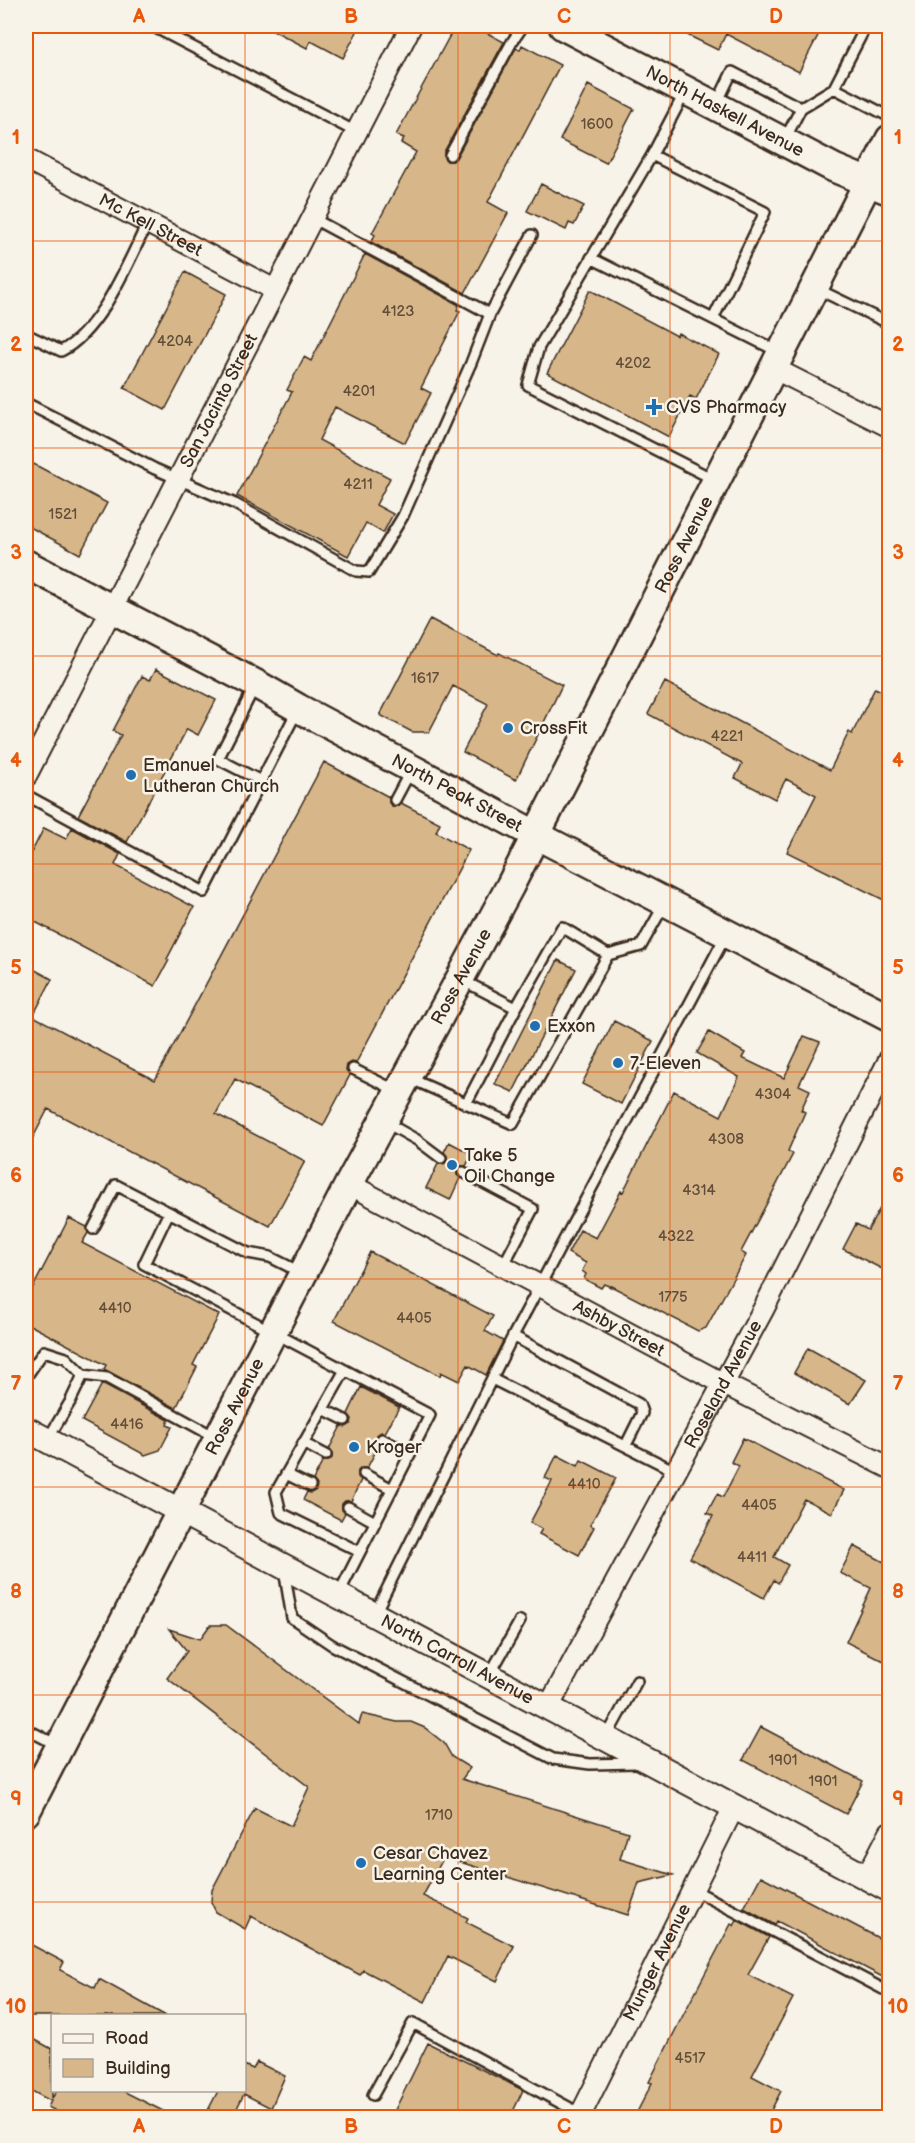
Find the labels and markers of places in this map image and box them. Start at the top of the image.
place label: CVS Pharmacy [666,397,787,418]
marker: CVS Pharmacy [647,400,661,414]
place label: CrossFit [520,718,588,739]
marker: CrossFit [501,721,515,735]
place label: Emanuel Lutheran Church [143,755,279,797]
marker: Emanuel Lutheran Church [124,768,138,782]
place label: Exxon [547,1016,596,1037]
marker: Exxon [528,1019,542,1033]
place label: 7-Eleven [630,1053,701,1074]
marker: 7-Eleven [611,1056,625,1070]
place label: Take 5 Oil Change [464,1145,555,1187]
marker: Take 5 Oil Change [445,1158,459,1172]
place label: Kroger [366,1437,422,1458]
marker: Kroger [347,1440,361,1454]
place label: Cesar Chavez Learning Center [373,1843,506,1885]
marker: Cesar Chavez Learning Center [354,1856,368,1870]

